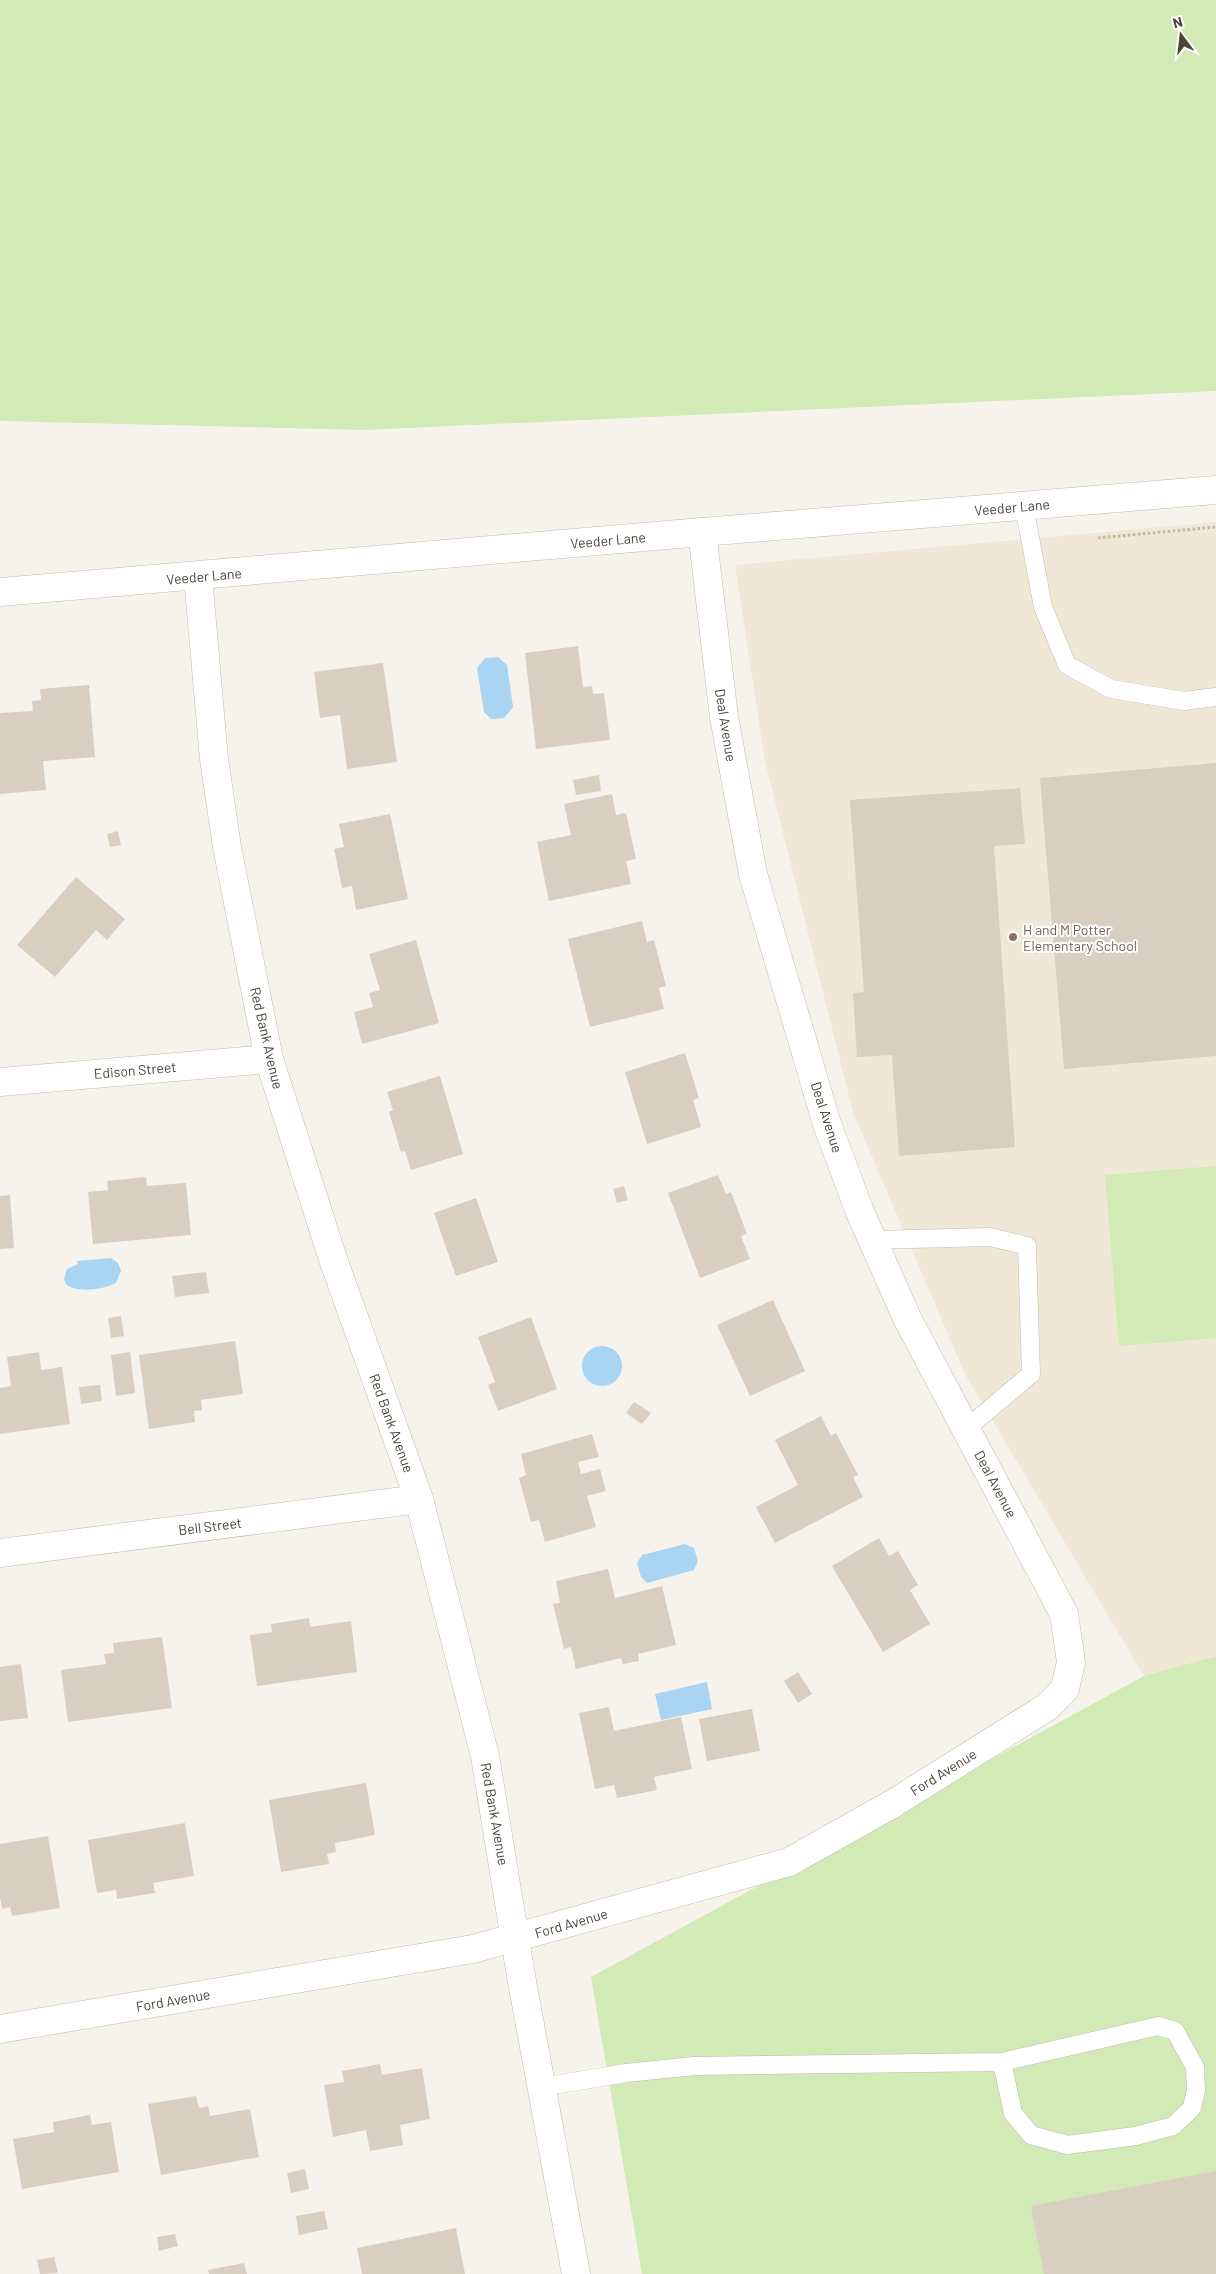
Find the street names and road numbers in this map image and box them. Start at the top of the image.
street label: Veeder Lane [974,495,1050,519]
street label: Veeder Lane [570,528,646,552]
street label: Veeder Lane [166,564,242,588]
street label: Deal Avenue [712,687,740,763]
street label: Red Bank Avenue [247,985,287,1091]
street label: Edison Street [93,1058,177,1082]
street label: Deal Avenue [808,1079,846,1155]
street label: Red Bank Avenue [366,1371,418,1475]
street label: Deal Avenue [971,1447,1021,1521]
street label: Bell Street [177,1514,243,1538]
street label: Ford Avenue [907,1745,979,1799]
street label: Red Bank Avenue [478,1761,512,1867]
street label: Ford Avenue [533,1904,609,1942]
street label: Ford Avenue [135,1985,211,2015]

